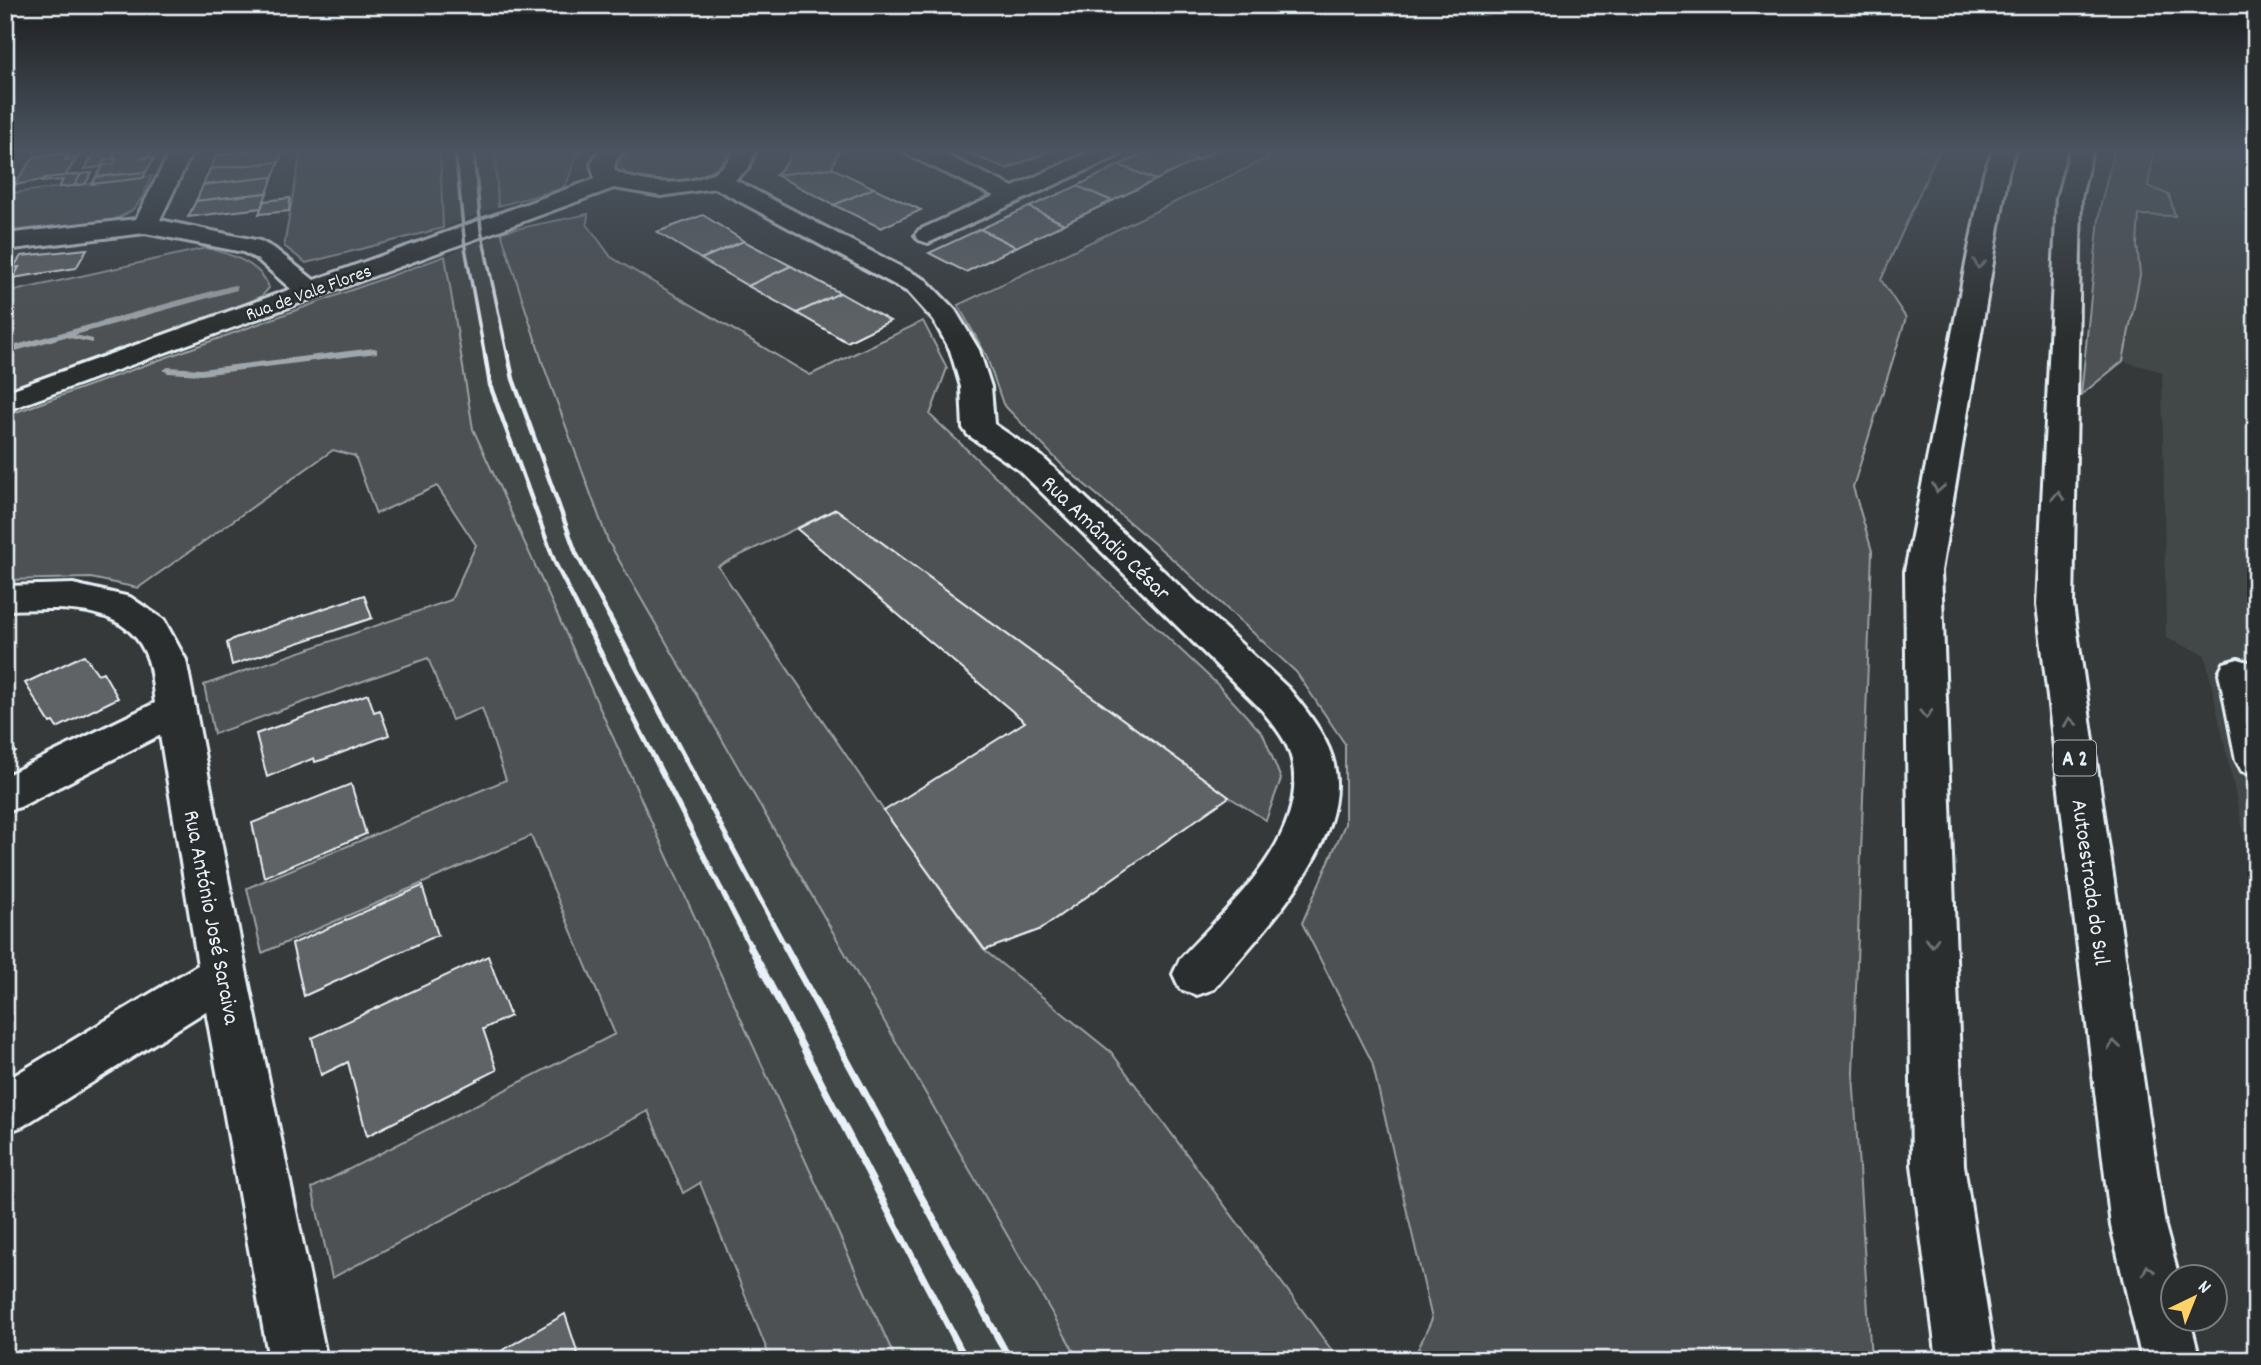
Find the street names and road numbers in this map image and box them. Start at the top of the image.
street label: Rua de Vale Flores [242,259,376,330]
street label: Rua Amândio César [1033,469,1177,610]
road number: A 2 [2054,740,2096,776]
street label: Autoestrada do Sul [2061,797,2117,968]
street label: Rua António José Saraiva [173,808,247,1029]

